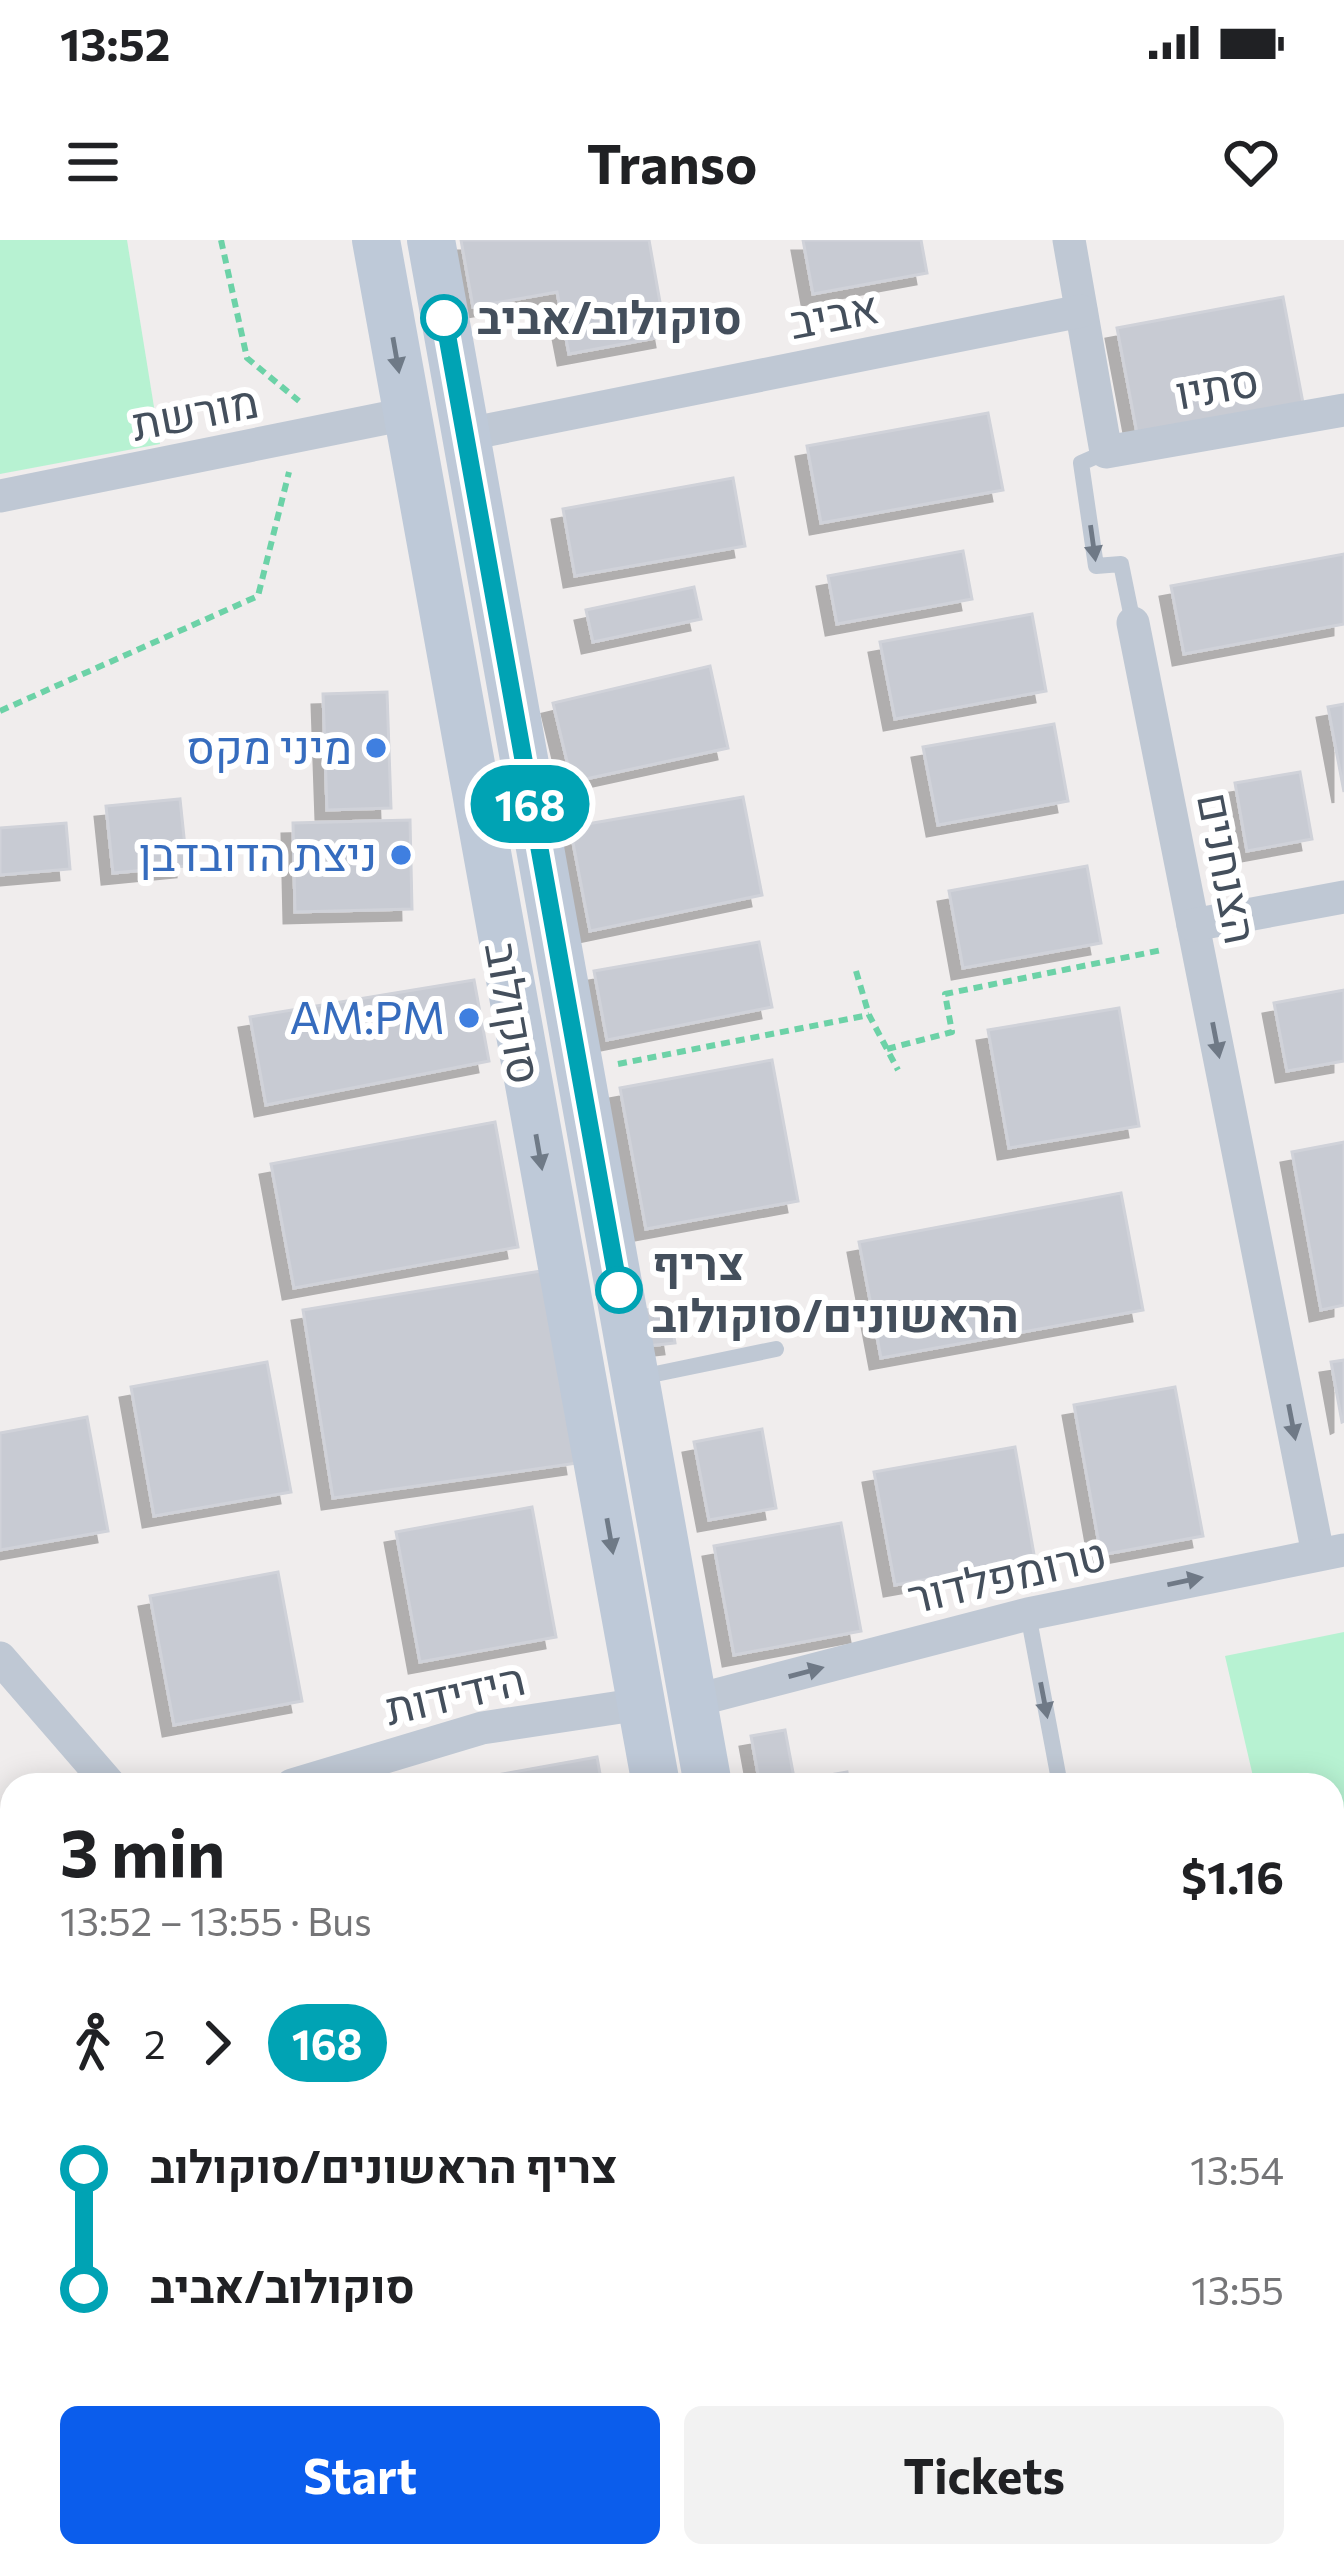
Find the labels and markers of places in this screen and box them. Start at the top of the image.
place label: סוקולוב/אביב [477,288,742,343]
marker: סוקולוב/אביב [422,296,466,340]
place label: מיני מקס [186,718,352,773]
marker: מיני מקס [363,735,389,761]
place label: ניצת הדובדבן [139,825,377,880]
marker: ניצת הדובדבן [388,842,414,868]
place label: AM:PM [290,988,445,1043]
marker: AM:PM [456,1005,482,1031]
place label: צריף הראשונים/סוקולוב [652,1234,1019,1341]
marker: צריף הראשונים/סוקולוב [597,1268,641,1312]

